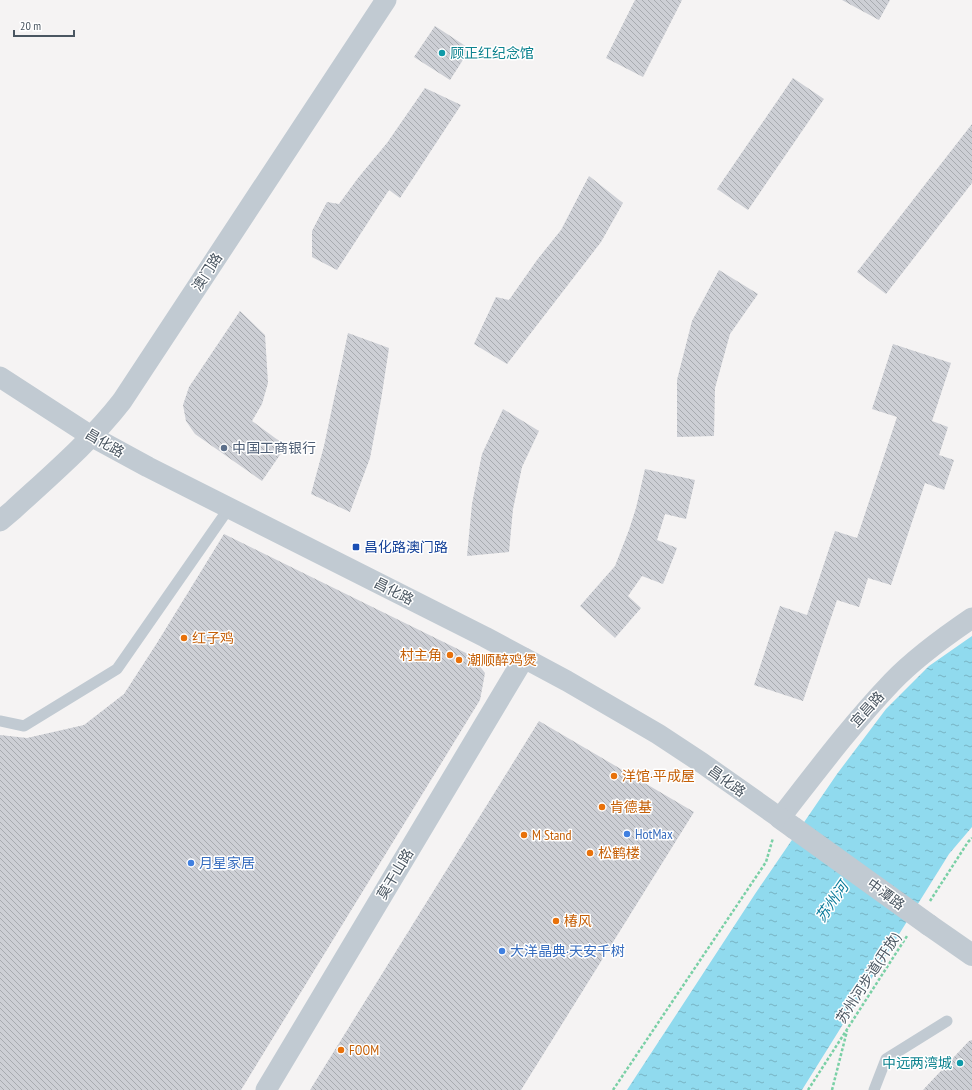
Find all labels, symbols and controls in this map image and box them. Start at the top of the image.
scale bar [14,12,74,38]
text: 20 m [20,18,41,33]
place label: 顾正红纪念馆 [450,44,534,62]
marker: 顾正红纪念馆 [437,48,447,58]
street label: 澳门路 [188,249,226,295]
street label: 昌化路 [82,425,128,461]
place label: 中国工商银行 [232,439,316,457]
marker: 中国工商银行 [219,443,229,453]
place label: 昌化路澳门路 [364,538,448,556]
marker: 昌化路澳门路 [351,542,361,552]
street label: 昌化路 [371,573,417,609]
place label: 红子鸡 [192,629,234,647]
marker: 红子鸡 [179,633,189,643]
place label: 村主角 [400,646,442,664]
marker: 村主角 [445,650,455,660]
place label: 潮顺醉鸡煲 [467,651,537,669]
marker: 潮顺醉鸡煲 [454,655,464,665]
street label: 宜昌路 [846,687,888,731]
street label: 昌化路 [705,761,749,801]
place label: 洋馆·平成屋 [622,767,695,785]
marker: 洋馆·平成屋 [609,771,619,781]
place label: 肯德基 [610,798,652,816]
marker: 肯德基 [597,802,607,812]
place label: HotMax [635,825,673,843]
place label: M Stand [532,826,572,844]
marker: HotMax [622,829,632,839]
marker: M Stand [519,830,529,840]
place label: 松鹤楼 [598,844,640,862]
street label: 莫干山路 [373,845,417,903]
marker: 松鹤楼 [585,848,595,858]
place label: 月星家居 [199,854,255,872]
marker: 月星家居 [186,858,196,868]
street label: 中潭路 [864,874,908,914]
water label: 苏州河 [811,875,854,926]
place label: 椿风 [564,912,592,930]
marker: 椿风 [551,916,561,926]
street label: 苏州河步道(开放) [832,929,904,1027]
place label: 大洋晶典·天安千树 [510,942,625,960]
marker: 大洋晶典·天安千树 [497,946,507,956]
place label: FOOM [349,1041,379,1059]
marker: FOOM [336,1045,346,1055]
place label: 中远两湾城 [882,1054,952,1072]
marker: 中远两湾城 [955,1058,965,1068]

